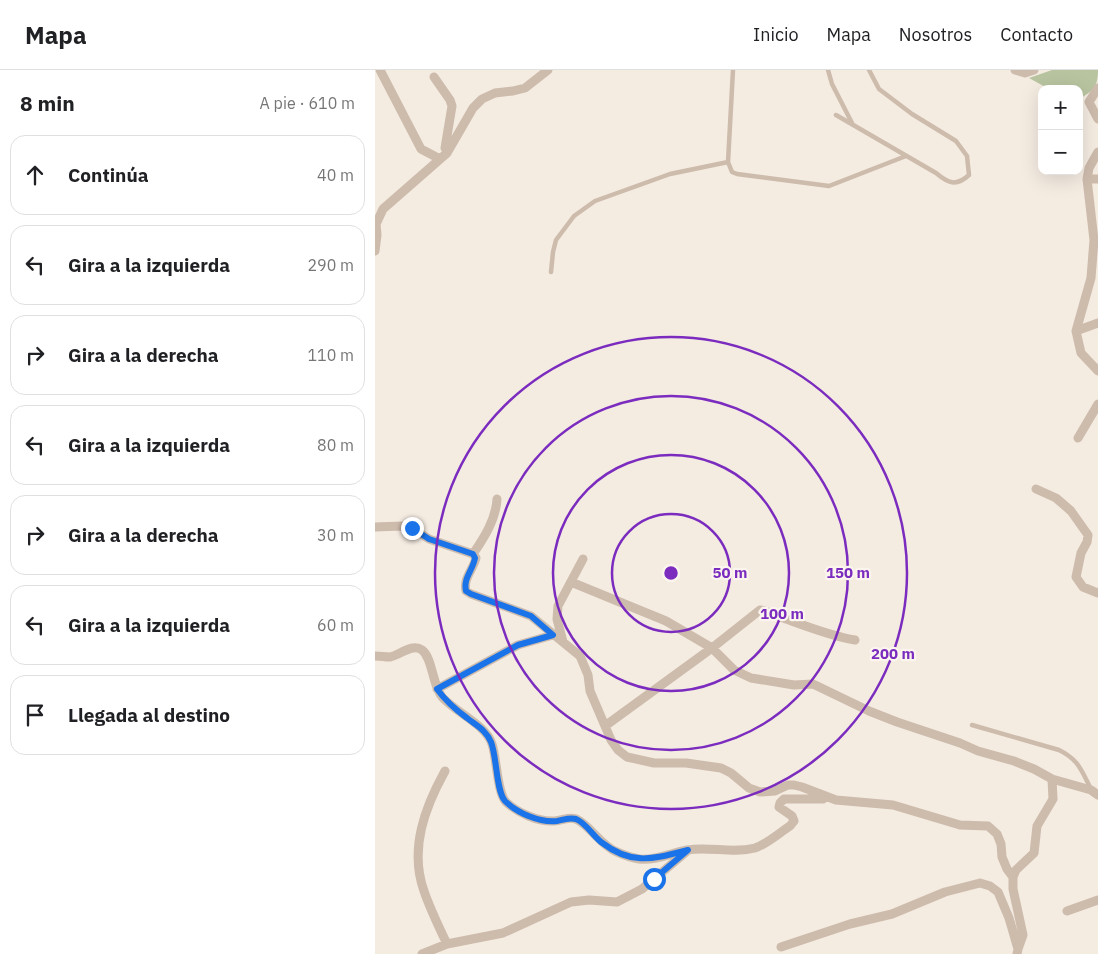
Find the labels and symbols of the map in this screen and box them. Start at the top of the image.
route end [401,517,424,540]
text: 50 m [713,563,747,582]
text: 150 m [826,563,870,582]
centre of rings [662,564,680,582]
text: 100 m [760,604,804,623]
text: 200 m [871,644,915,663]
route start [643,868,666,891]

